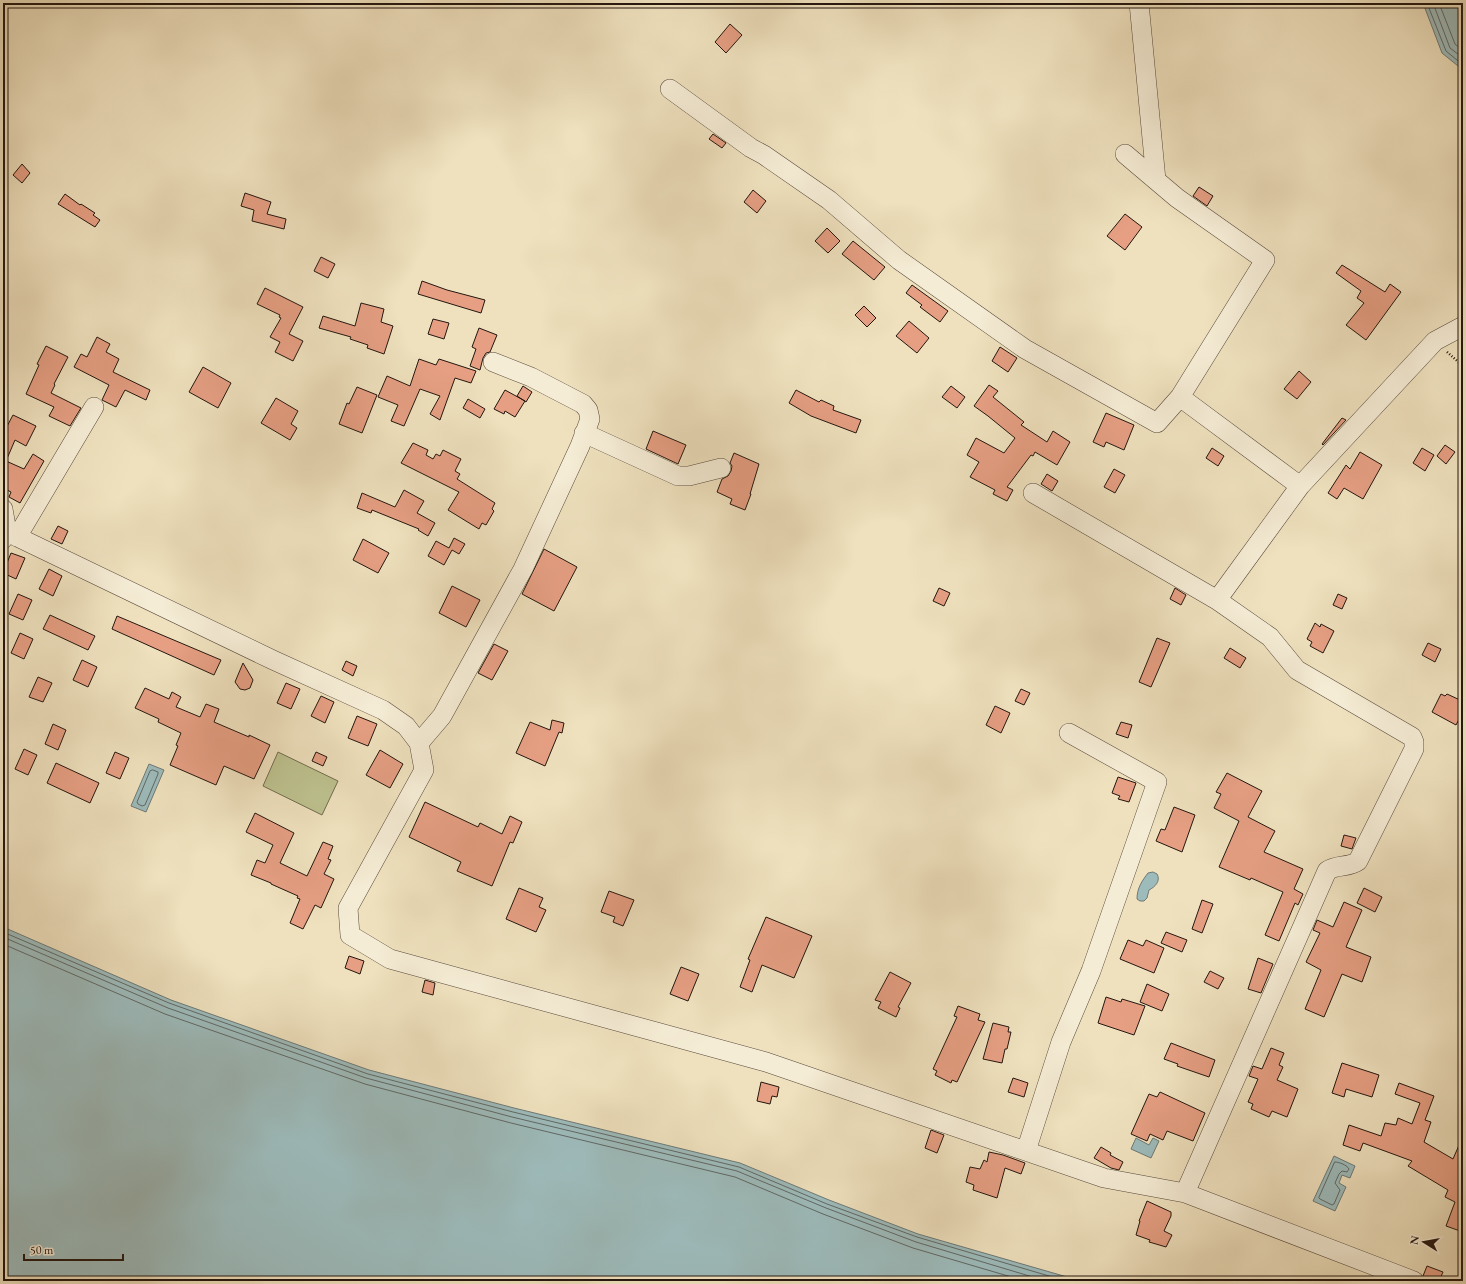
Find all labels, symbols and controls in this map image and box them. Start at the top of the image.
north arrow [1404,1222,1444,1262]
text: N [1406,1234,1422,1246]
scale bar [24,1236,123,1262]
text: 50 m [30,1242,54,1258]

